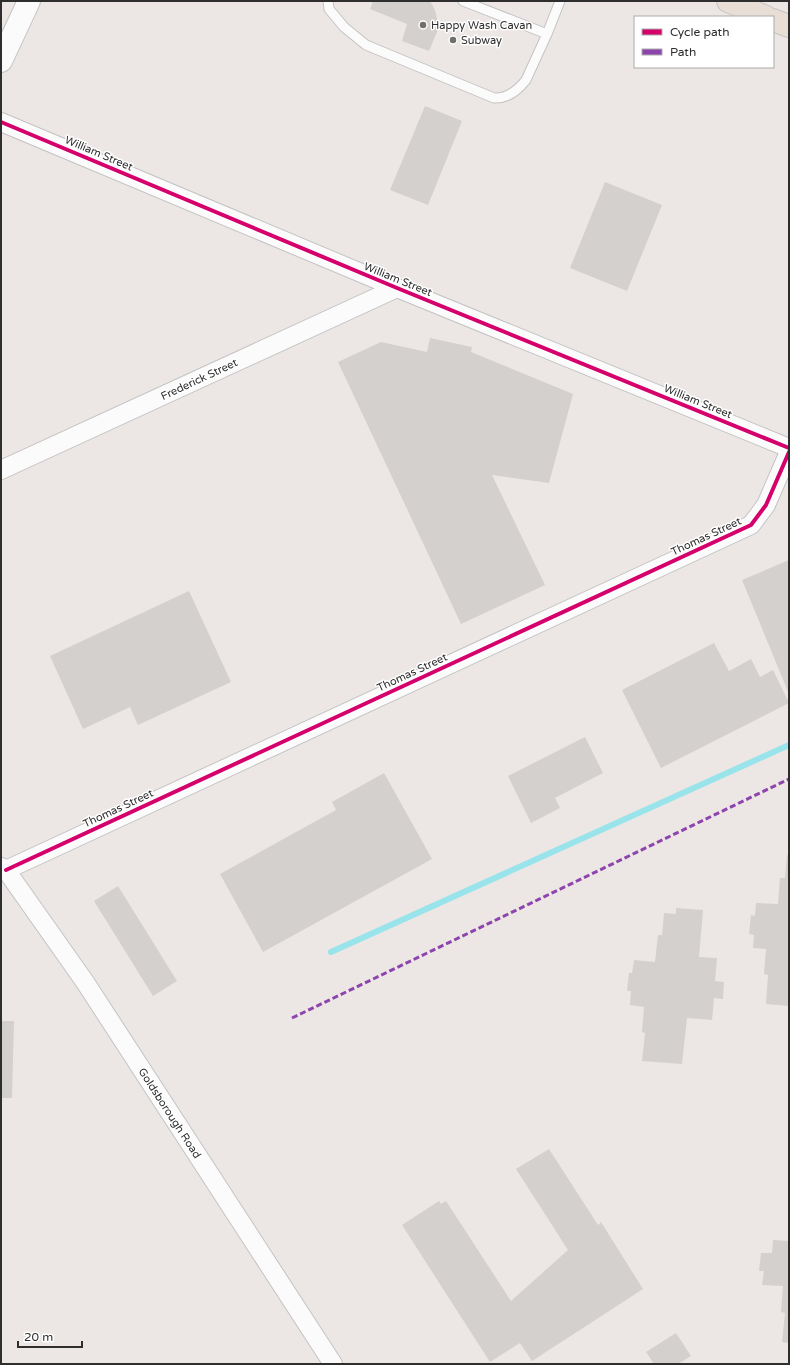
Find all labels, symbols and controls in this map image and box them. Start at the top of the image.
legend [634,16,774,68]
place label: Happy Wash Cavan [431,19,532,32]
marker: Happy Wash Cavan [418,20,428,30]
text: Cycle path [670,25,729,39]
place label: Subway [461,34,502,47]
marker: Subway [448,35,458,45]
text: Path [670,45,696,59]
street label: William Street [63,133,135,174]
street label: William Street [362,260,434,299]
street label: Frederick Street [159,356,240,403]
street label: William Street [662,382,734,421]
street label: Thomas Street [669,515,743,558]
street label: Thomas Street [375,651,449,694]
street label: Thomas Street [81,787,155,830]
street label: Goldsborough Road [135,1066,204,1161]
scale bar [18,1323,82,1349]
text: 20 m [24,1330,53,1344]

